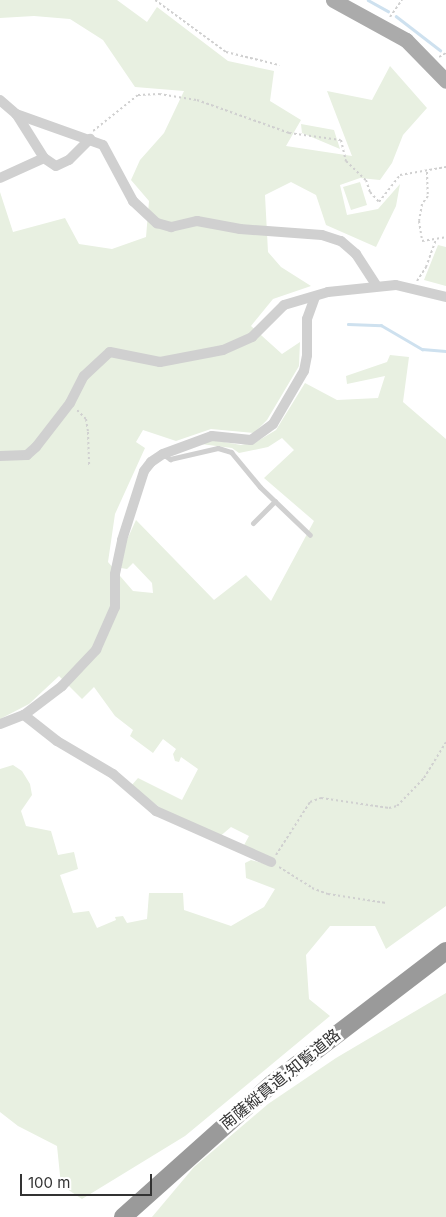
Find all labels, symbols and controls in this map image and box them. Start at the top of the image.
street label: 南薩縦貫道;知覧道路 [216,1025,344,1133]
scale bar [22,1164,155,1196]
text: 100 m [28,1173,70,1192]

